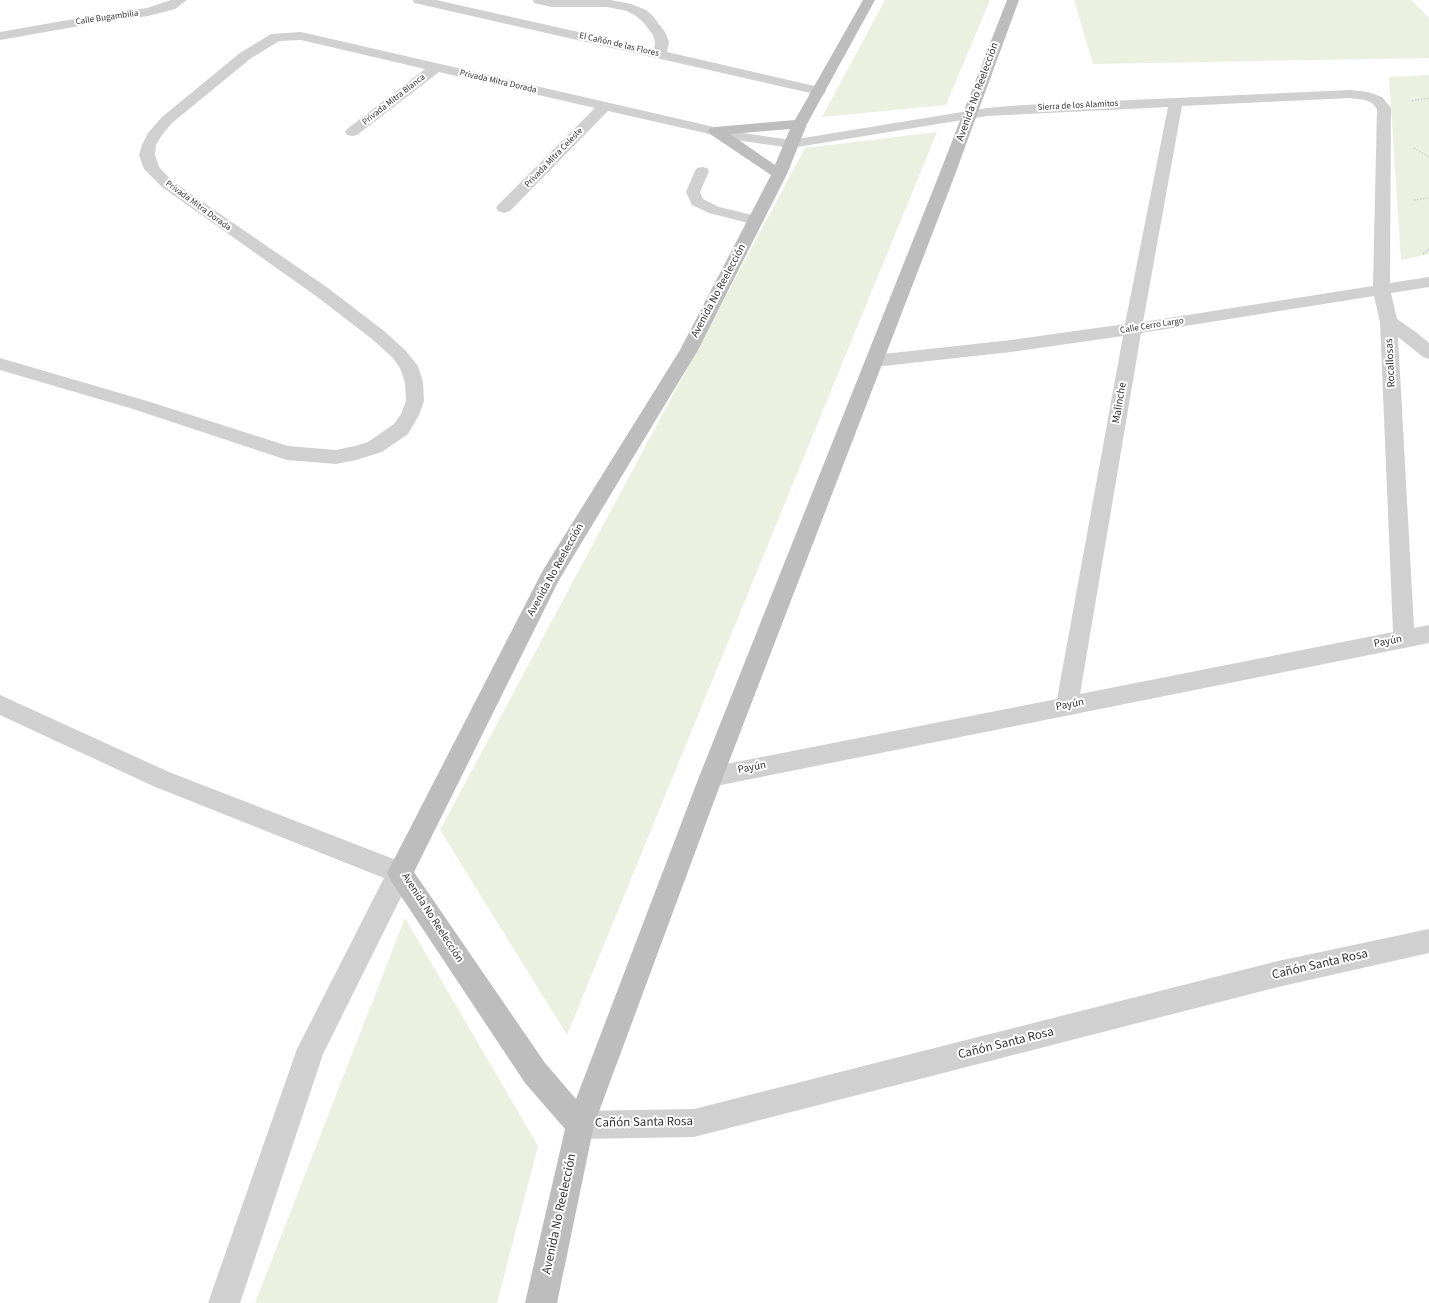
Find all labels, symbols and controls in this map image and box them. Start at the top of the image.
street label: Calle Bugambilia [75,8,139,28]
street label: El Cañón de las Flores [578,31,660,59]
street label: Avenida No Reelección [954,41,1002,143]
street label: Privada Mitra Dorada [458,68,538,96]
street label: Privada Mitra Blanca [360,72,428,128]
street label: Sierra de los Alamitos [1037,98,1119,114]
street label: Privada Mitra Celeste [523,126,585,190]
street label: Privada Mitra Dorada [163,178,233,234]
street label: Avenida No Reelección [689,242,749,340]
street label: Calle Cerro Largo [1119,316,1185,336]
street label: Rocallosas [1383,338,1399,388]
street label: Malinche [1110,381,1130,425]
street label: Avenida No Reelección [525,521,587,619]
street label: Payún [1373,633,1403,651]
street label: Payún [1055,696,1085,714]
street label: Payún [737,759,767,777]
street label: Avenida No Reelección [398,871,466,965]
street label: Cañón Santa Rosa [1271,946,1369,984]
street label: Cañón Santa Rosa [957,1025,1055,1063]
street label: Cañón Santa Rosa [595,1114,693,1132]
street label: Avenida No Reelección [540,1152,580,1276]

